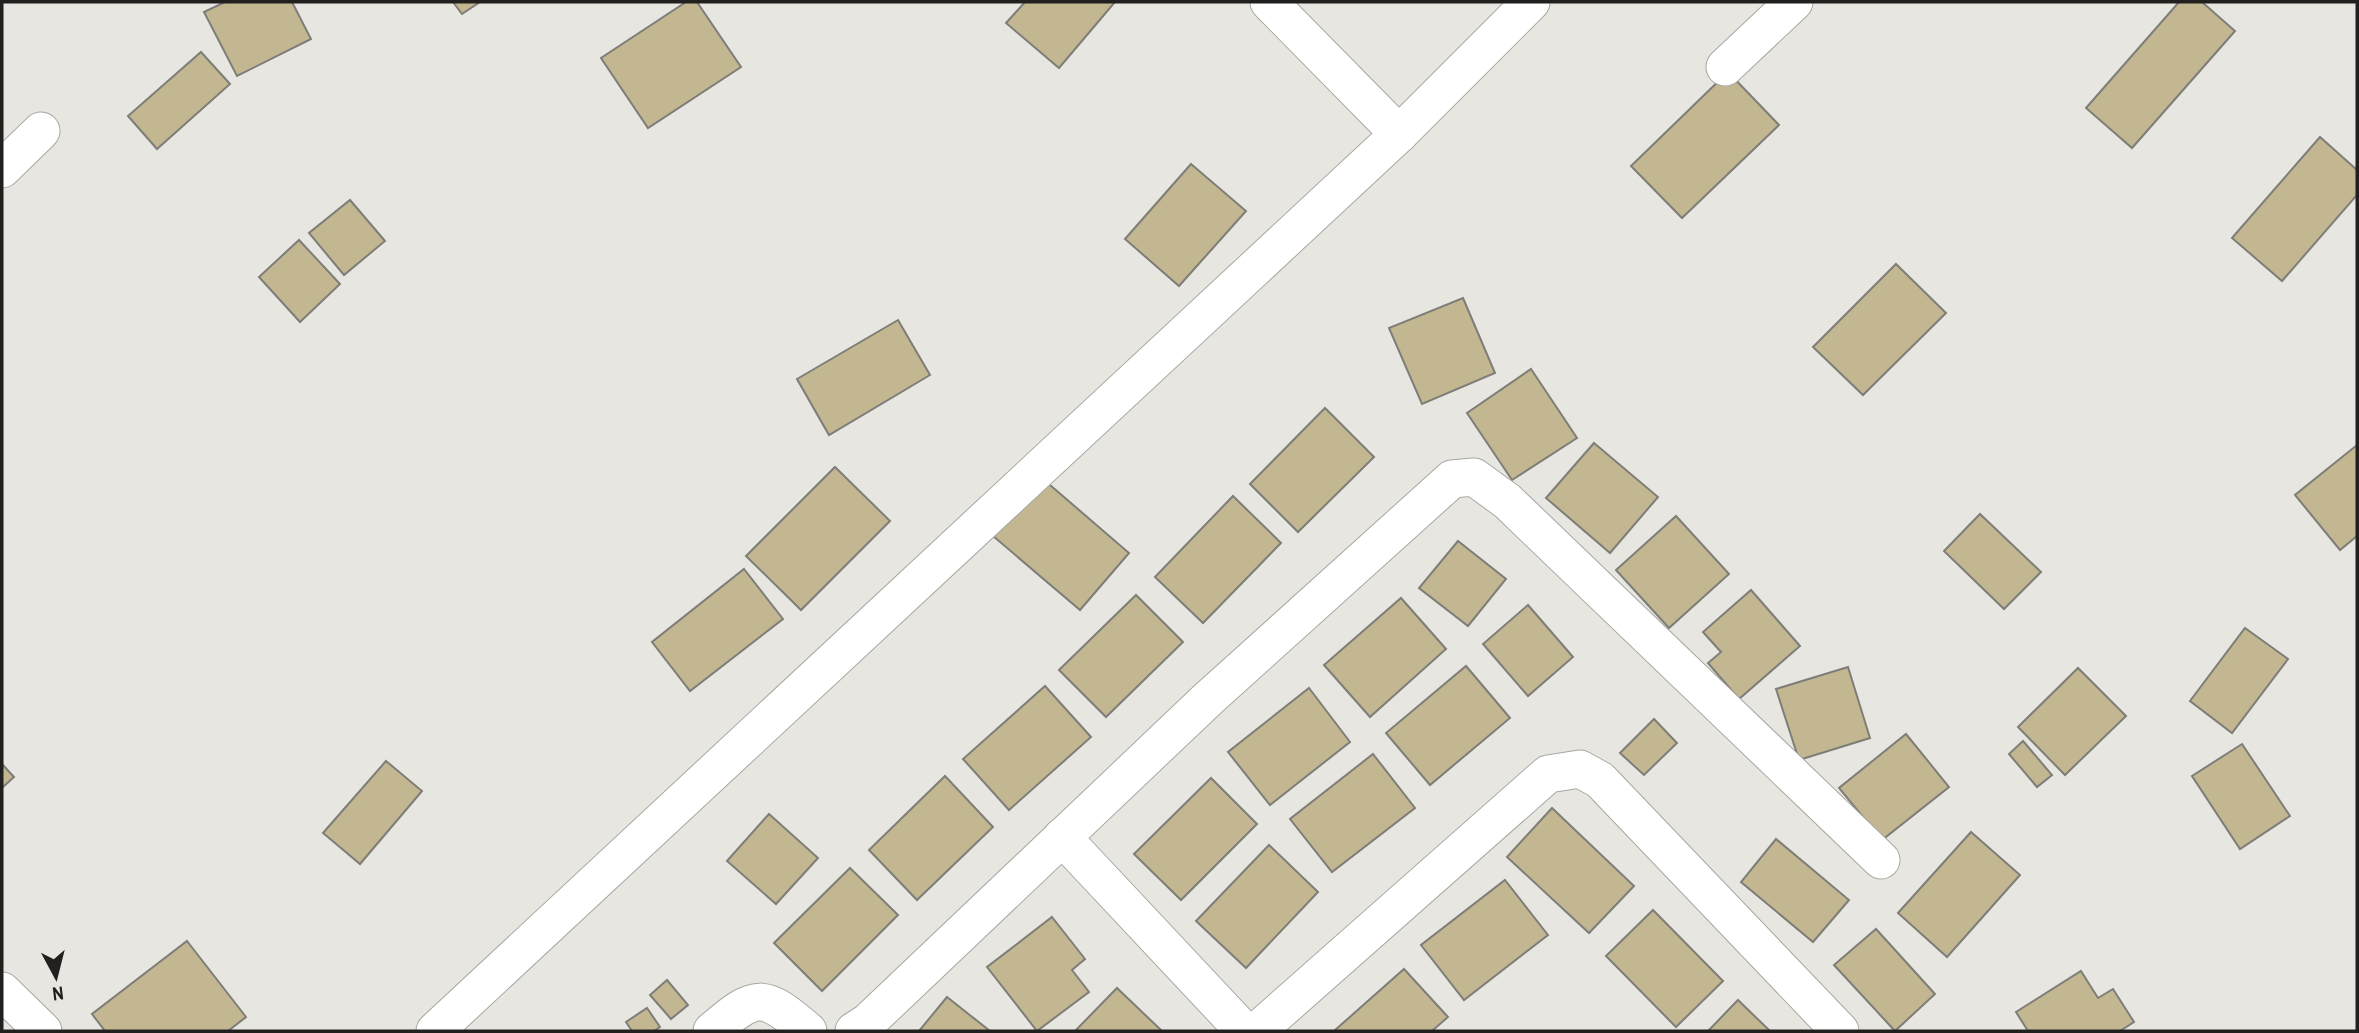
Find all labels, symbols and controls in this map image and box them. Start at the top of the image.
north arrow [21,942,91,1012]
text: N [51,980,65,1007]

